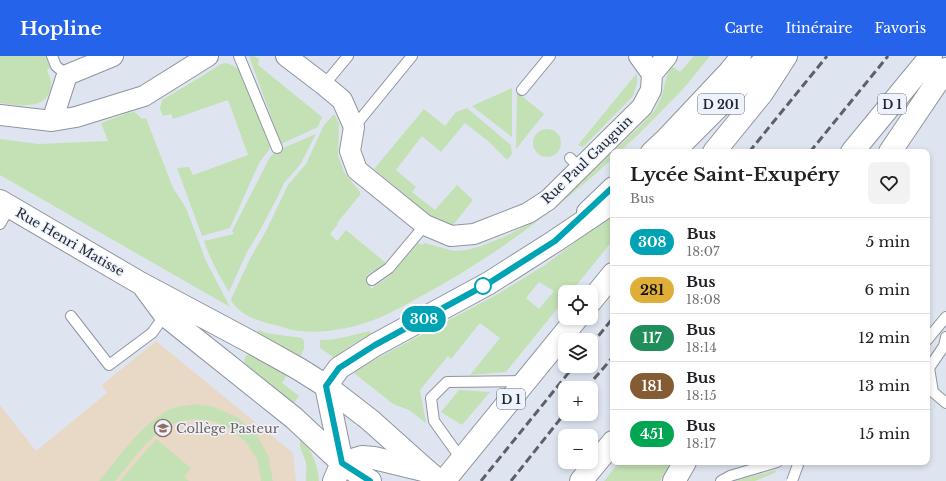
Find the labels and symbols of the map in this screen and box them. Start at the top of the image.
road number: D 201 [698,94,744,114]
road number: D 1 [878,94,906,114]
street label: Rue Paul Gauguin [538,112,636,208]
street label: Rue Henri Matisse [13,204,127,280]
unlabelled marker [474,277,492,295]
line badge: 308 [401,306,447,332]
road number: D 1 [497,389,525,409]
school or university icon: Collège Pasteur [153,418,173,438]
place label: Collège Pasteur [176,420,280,437]

